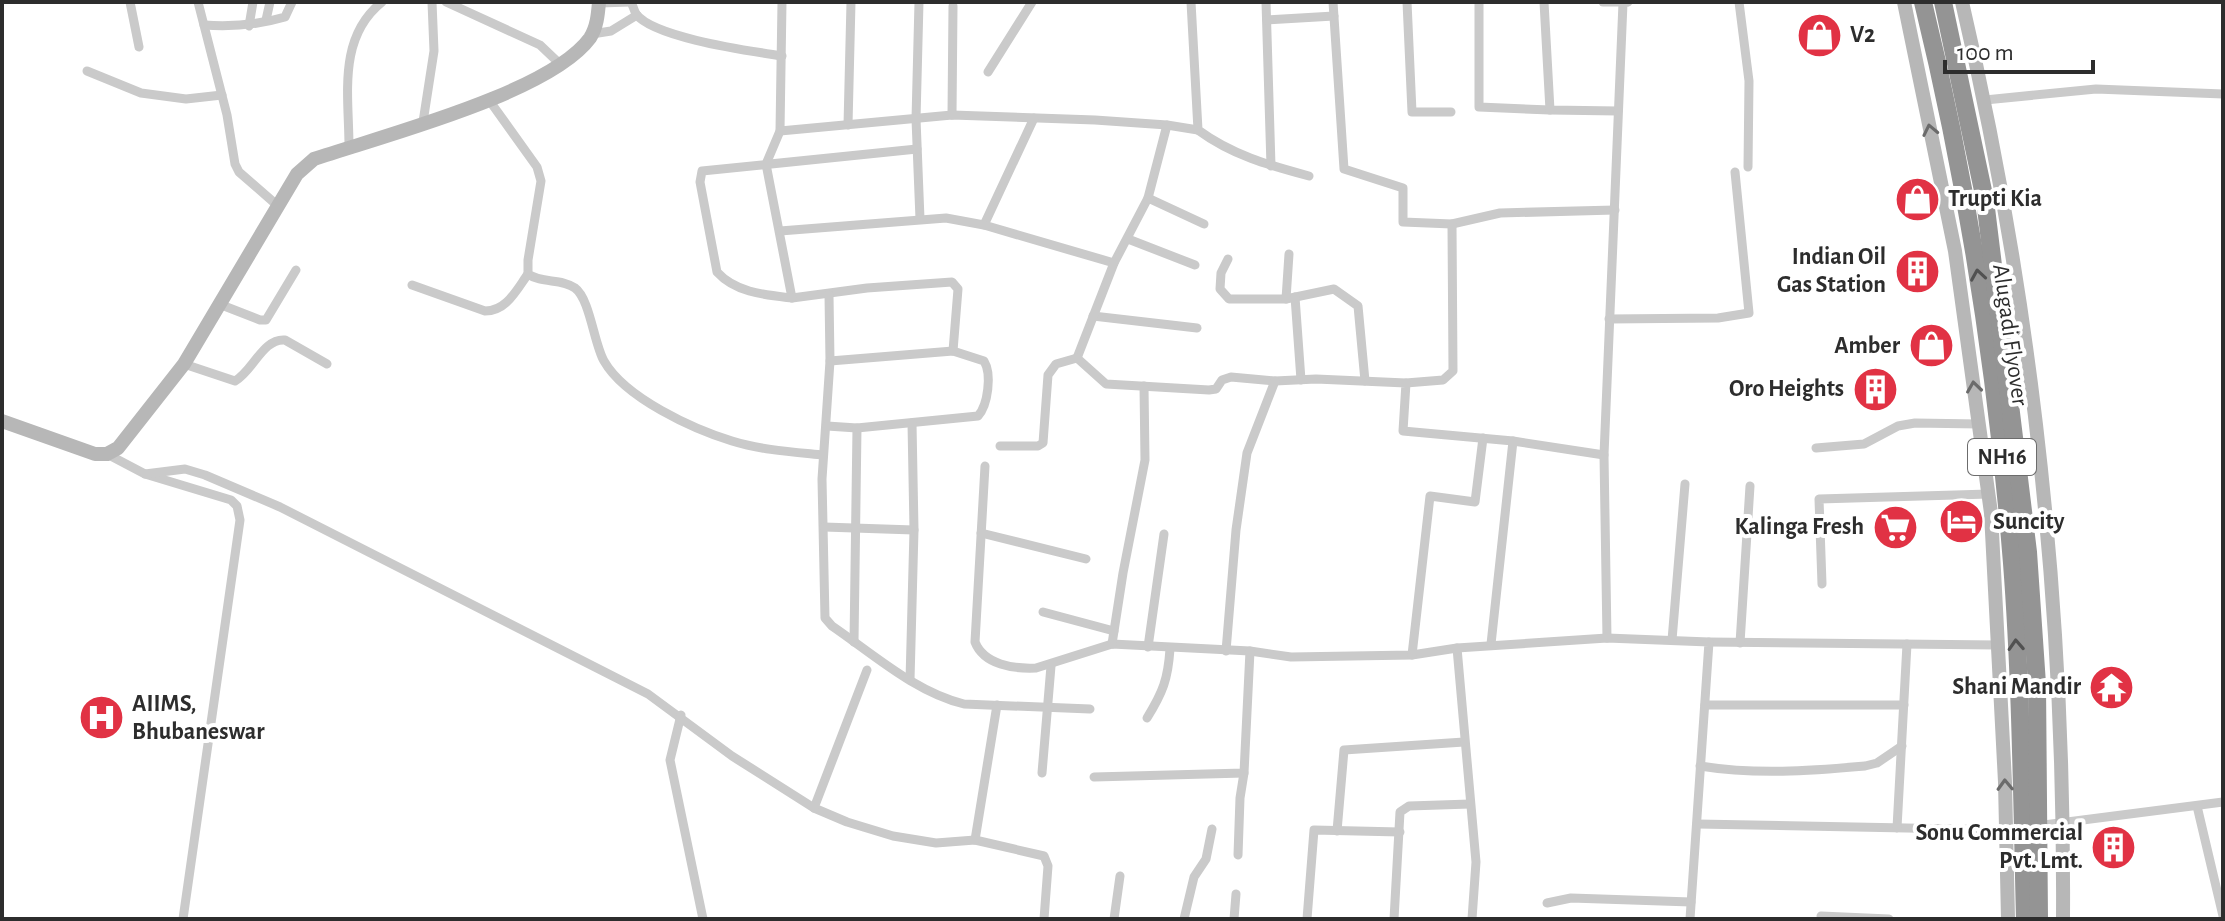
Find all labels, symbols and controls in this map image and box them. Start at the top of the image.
shop icon: V2 [1795,11,1843,59]
place label: V2 [1850,23,1875,47]
scale bar [1945,24,2093,74]
text: 100 m [1957,41,2014,65]
one-way arrow [1922,124,1939,138]
shop icon: Trupti Kia [1893,175,1941,223]
place label: Trupti Kia [1948,187,2042,211]
place label: Indian Oil Gas Station [1777,245,1886,297]
building icon: Indian Oil Gas Station [1893,247,1941,295]
street label: Alugadi Flyover [1988,263,2032,408]
one-way arrow [1971,268,1988,282]
shop icon: Amber [1907,322,1955,370]
place label: Amber [1834,334,1901,358]
building icon: Oro Heights [1851,365,1899,413]
place label: Oro Heights [1729,377,1844,401]
one-way arrow [1966,380,1983,393]
road number: NH16 [1968,439,2036,475]
hotel icon: Suncity [1938,498,1986,546]
supermarket icon: Kalinga Fresh [1871,503,1919,551]
place label: Suncity [1993,510,2065,534]
place label: Kalinga Fresh [1734,515,1864,539]
one-way arrow [2008,638,2025,651]
temple icon: Shani Mandir [2088,663,2136,711]
place label: Shani Mandir [1952,675,2082,699]
place label: AIIMS, Bhubaneswar [132,692,265,744]
hospital icon: AIIMS, Bhubaneswar [77,694,125,742]
one-way arrow [1996,778,2013,791]
place label: Sonu Commercial Pvt. Lmt. [1916,821,2083,873]
building icon: Sonu Commercial Pvt. Lmt. [2090,823,2138,871]

